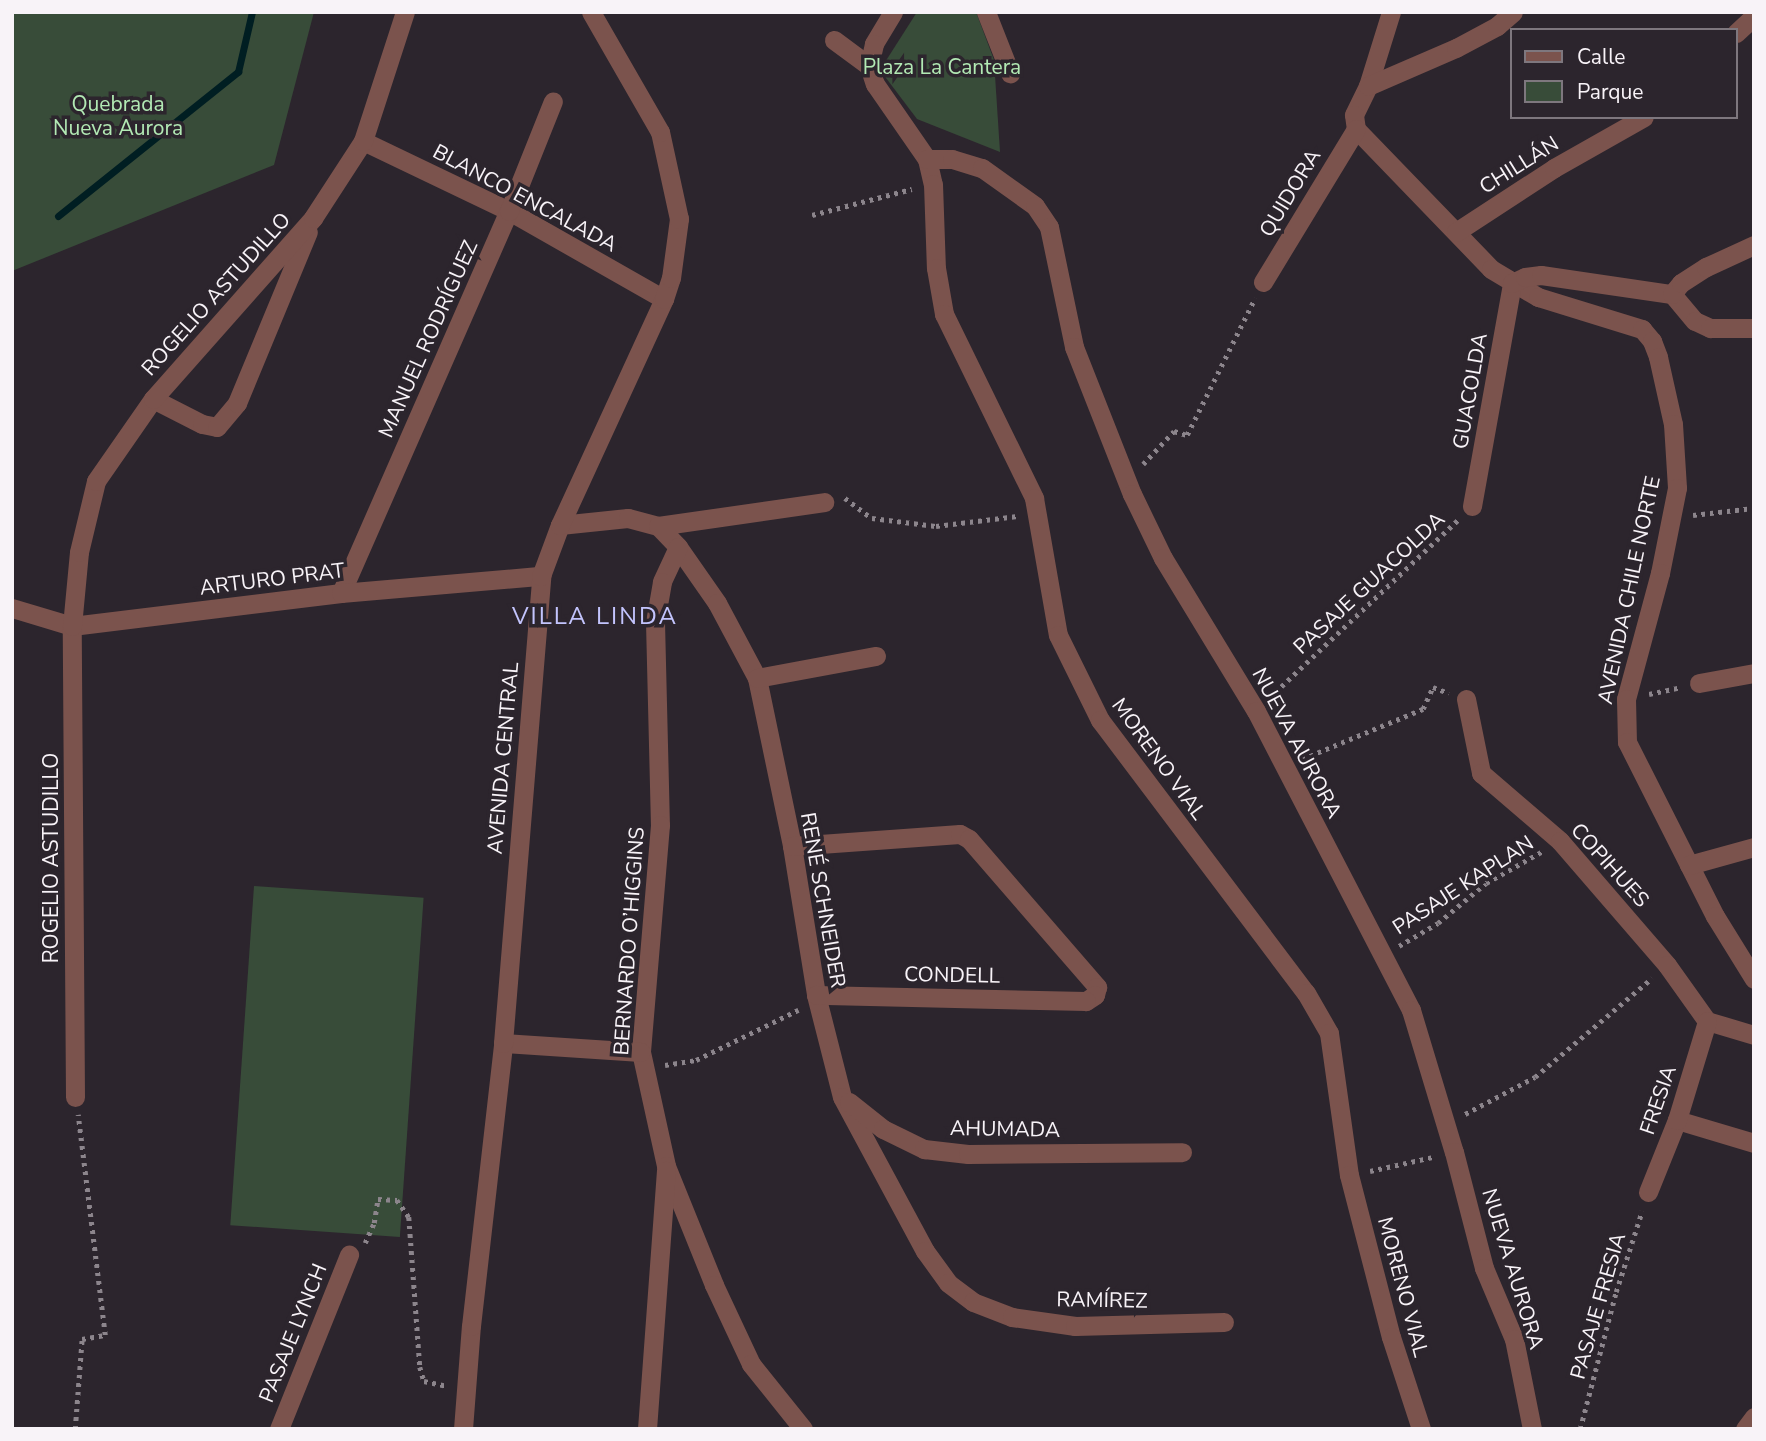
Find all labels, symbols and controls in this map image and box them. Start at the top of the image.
legend [1510,28,1738,119]
text: Calle [1577,43,1625,71]
park label: Plaza La Cantera [863,54,1021,80]
text: Parque [1577,78,1644,106]
park label: Quebrada Nueva Aurora [53,91,183,141]
street label: CHILLÁN [1475,131,1563,199]
street label: BLANCO ENCALADA [429,139,621,257]
street label: QUIDORA [1254,145,1326,241]
street label: ROGELIO ASTUDILLO [136,207,296,381]
street label: MANUEL RODRÍGUEZ [373,236,483,442]
street label: GUACOLDA [1447,331,1493,451]
street label: AVENIDA CHILE NORTE [1593,474,1665,706]
street label: PASAJE GUACOLDA [1288,506,1450,660]
street label: ARTURO PRAT [198,558,346,600]
district label: VILLA LINDA [513,603,677,631]
street label: AVENIDA CENTRAL [482,661,524,855]
street label: NUEVA AURORA [1247,664,1347,822]
street label: MORENO VIAL [1106,693,1212,825]
street label: ROGELIO ASTUDILLO [38,753,64,963]
street label: RENÉ SCHNEIDER [795,810,851,990]
street label: COPIHUES [1566,818,1654,912]
street label: BERNARDO O’HIGGINS [608,826,650,1056]
street label: PASAJE KAPLAN [1388,830,1538,940]
street label: CONDELL [904,962,1000,988]
street label: FRESIA [1634,1062,1682,1138]
street label: AHUMADA [950,1115,1060,1143]
street label: NUEVA AURORA [1477,1186,1549,1352]
street label: MORENO VIAL [1372,1214,1434,1360]
street label: PASAJE FRESIA [1565,1230,1631,1382]
street label: PASAJE LYNCH [254,1260,332,1406]
street label: RAMÍREZ [1056,1287,1148,1313]

